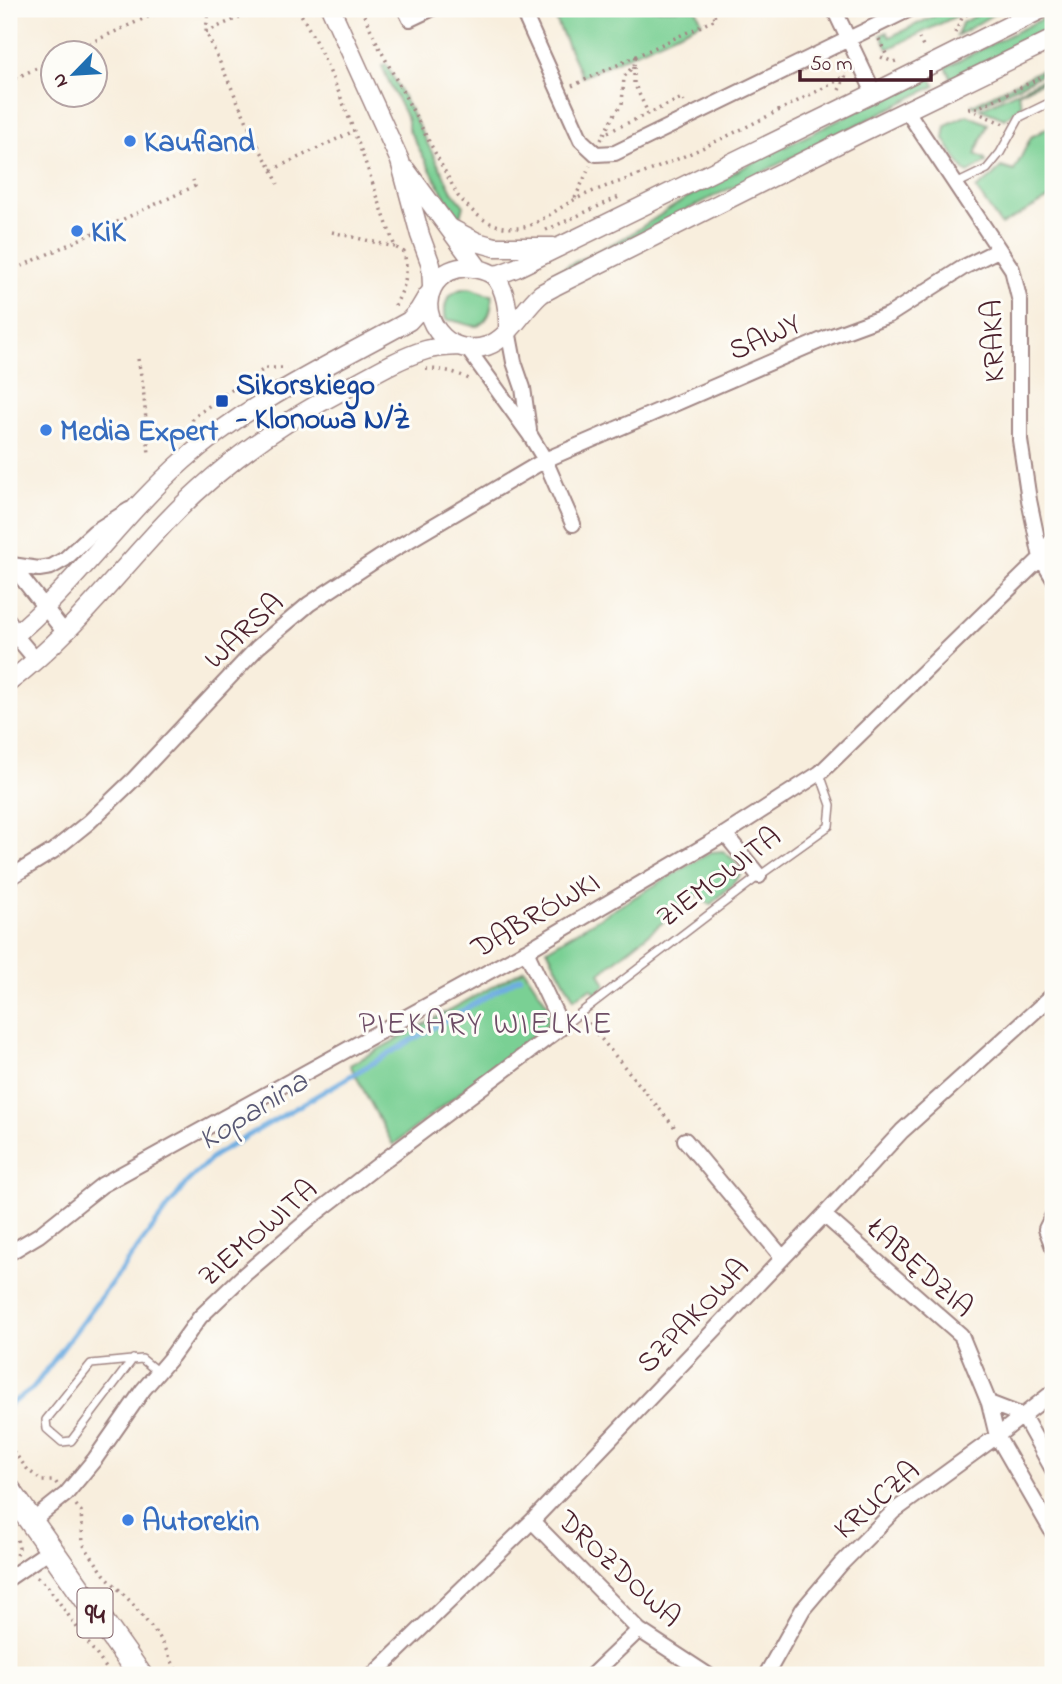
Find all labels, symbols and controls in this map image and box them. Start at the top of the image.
north arrow [38,38,108,108]
scale bar [800,38,931,82]
text: 50 m [810,50,853,80]
text: N [46,68,76,92]
place label: Kaufland [144,122,255,166]
marker: Kaufland [122,133,138,149]
place label: KiK [91,212,127,256]
marker: KiK [69,223,85,239]
street label: KRAKA [972,299,1018,383]
street label: SAWY [722,303,809,374]
place label: Sikorskiego - Klonowa N/Ż [235,365,410,443]
marker: Sikorskiego - Klonowa N/Ż [214,393,230,409]
place label: Media Expert [60,411,219,455]
marker: Media Expert [38,422,54,438]
street label: WARSA [195,583,295,681]
street label: ZIEMOWITA [648,817,791,940]
street label: DĄBRÓWKI [463,862,609,972]
district label: PIEKARY WIELKIE [358,1002,614,1049]
water label: Kopanina [190,1059,318,1164]
street label: ZIEMOWITA [189,1170,329,1299]
street label: ŁABĘDZIA [855,1208,982,1329]
street label: SZPAKOWA [628,1249,761,1385]
street label: KRUCZA [825,1451,931,1551]
street label: DROZDOWA [545,1500,690,1639]
place label: Autorekin [142,1501,260,1545]
marker: Autorekin [120,1512,136,1528]
road number: 94 [78,1588,112,1638]

